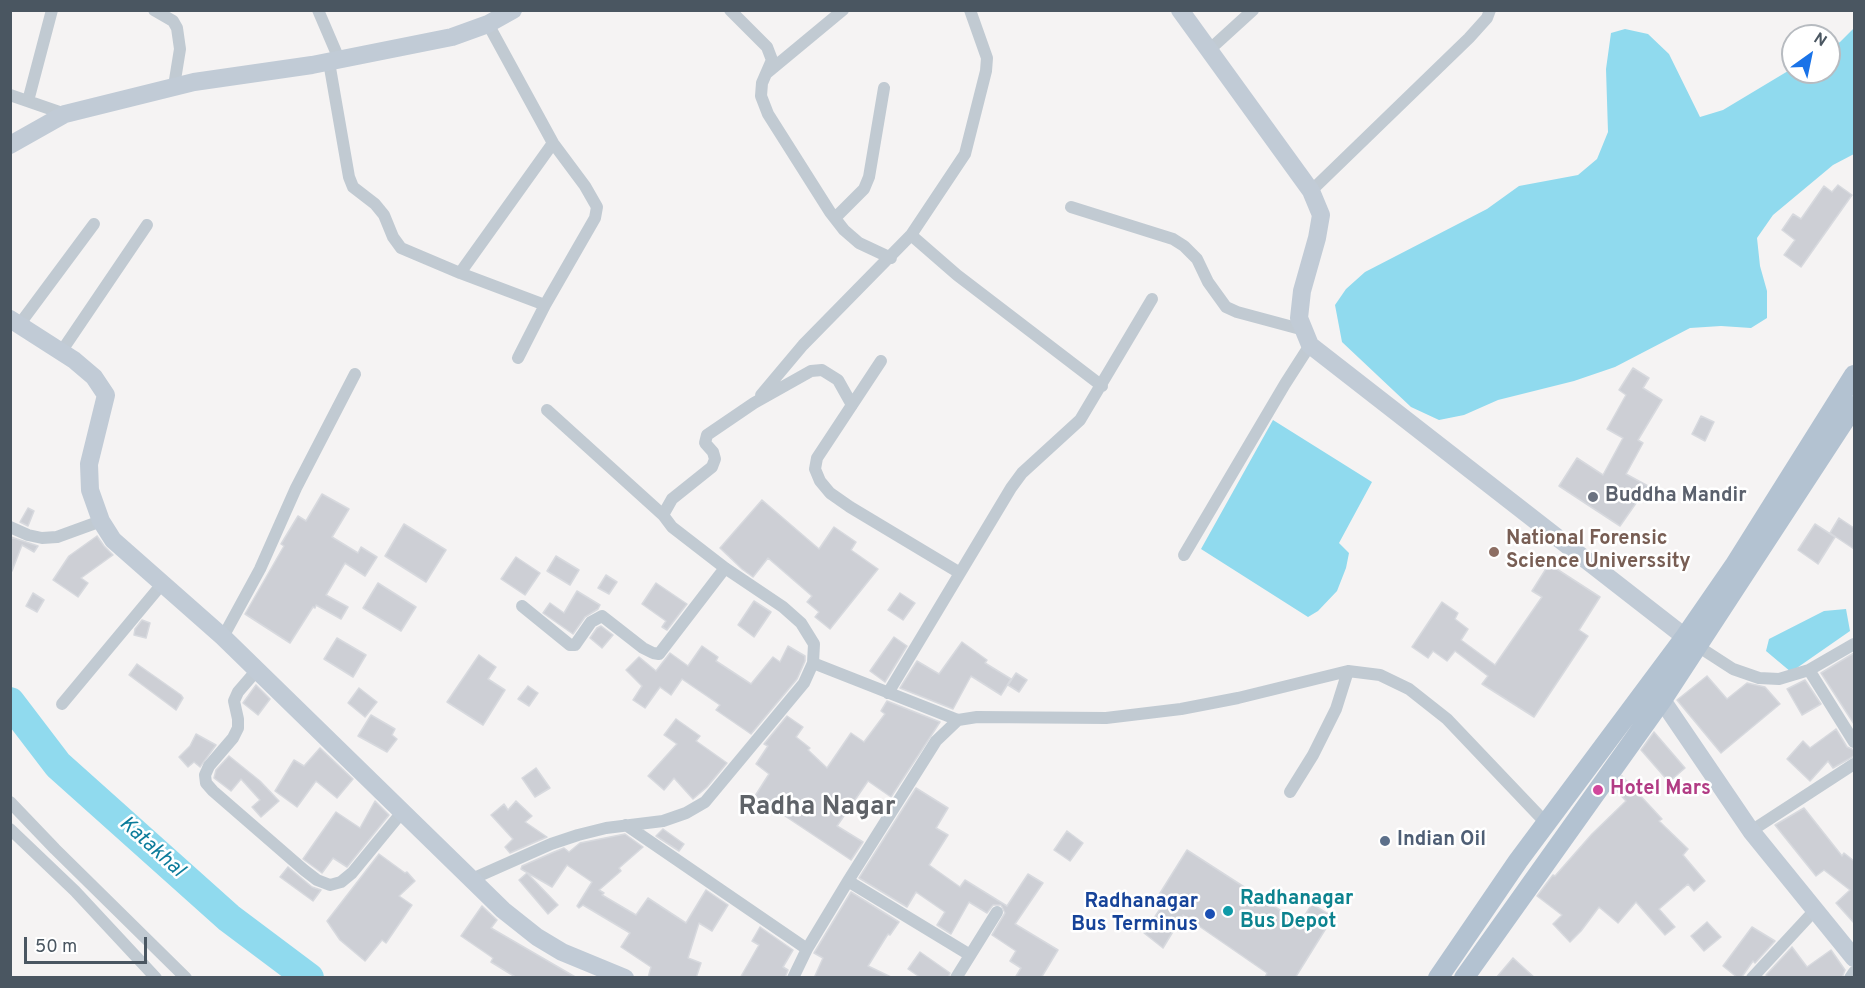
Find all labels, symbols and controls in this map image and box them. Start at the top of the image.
north arrow [1781,24,1841,84]
text: N [1809,29,1830,52]
place label: Buddha Mandir [1605,485,1746,509]
marker: Buddha Mandir [1586,490,1600,504]
place label: National Forensic Science Universsity [1506,528,1691,575]
marker: National Forensic Science Universsity [1487,545,1501,559]
place label: Hotel Mars [1610,778,1711,802]
marker: Hotel Mars [1591,783,1605,797]
district label: Radha Nagar [738,793,896,825]
water label: Katakhal [113,812,189,884]
place label: Indian Oil [1397,829,1486,853]
marker: Indian Oil [1378,834,1392,848]
place label: Radhanagar Bus Depot [1240,888,1353,935]
place label: Radhanagar Bus Terminus [1071,891,1198,938]
marker: Radhanagar Bus Depot [1221,904,1235,918]
marker: Radhanagar Bus Terminus [1203,907,1217,921]
scale bar [27,925,150,963]
text: 50 m [35,936,77,959]

